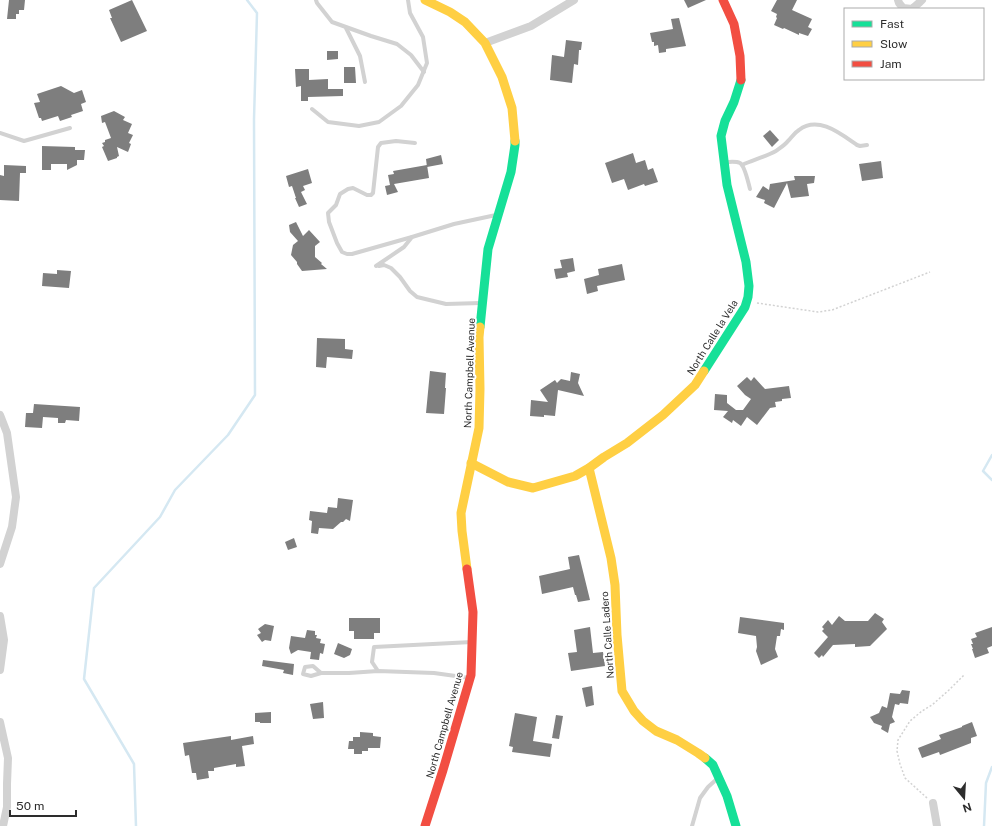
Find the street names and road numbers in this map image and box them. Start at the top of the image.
street label: North Calle la Vela [684,297,740,377]
street label: North Campbell Avenue [461,317,477,428]
street label: North Calle Ladero [598,591,616,679]
street label: North Campbell Avenue [423,670,465,780]

